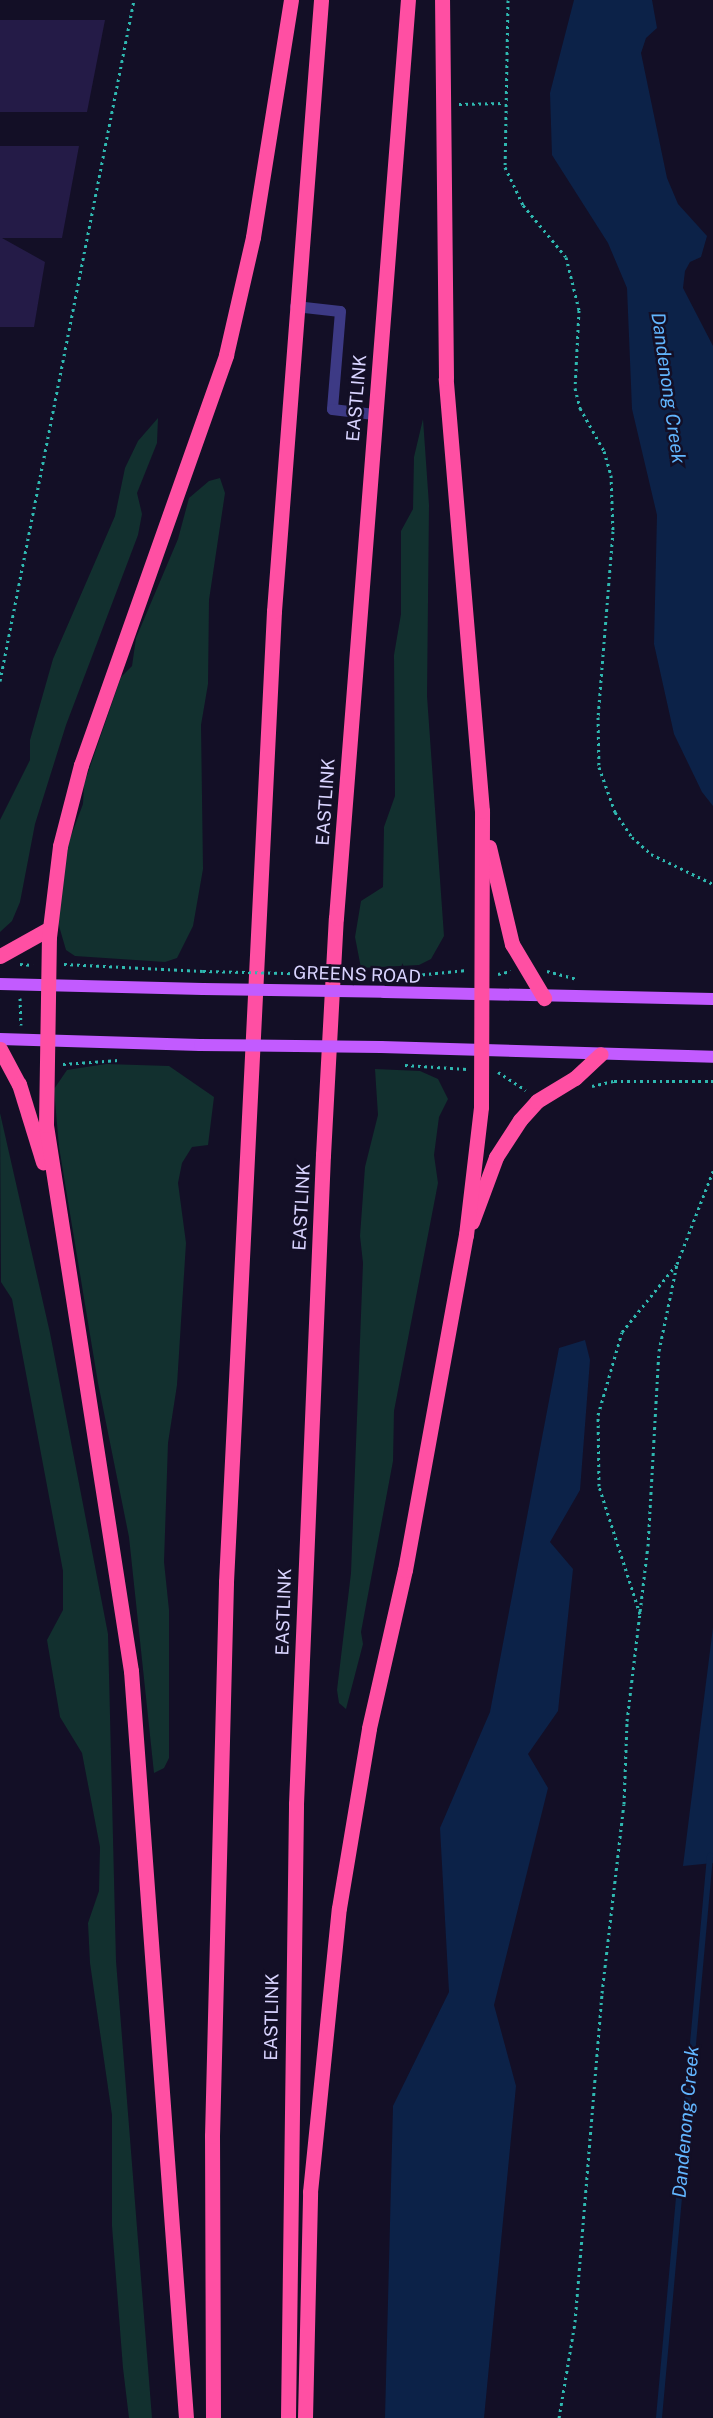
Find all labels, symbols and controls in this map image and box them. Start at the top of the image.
water label: Dandenong Creek [646,311,690,465]
street label: EASTLINK [342,354,372,442]
street label: EASTLINK [312,758,340,846]
street label: GREENS ROAD [293,962,421,988]
street label: EASTLINK [289,1163,315,1251]
street label: EASTLINK [272,1568,296,1656]
street label: EASTLINK [260,1973,284,2061]
water label: Dandenong Creek [668,2045,704,2199]

